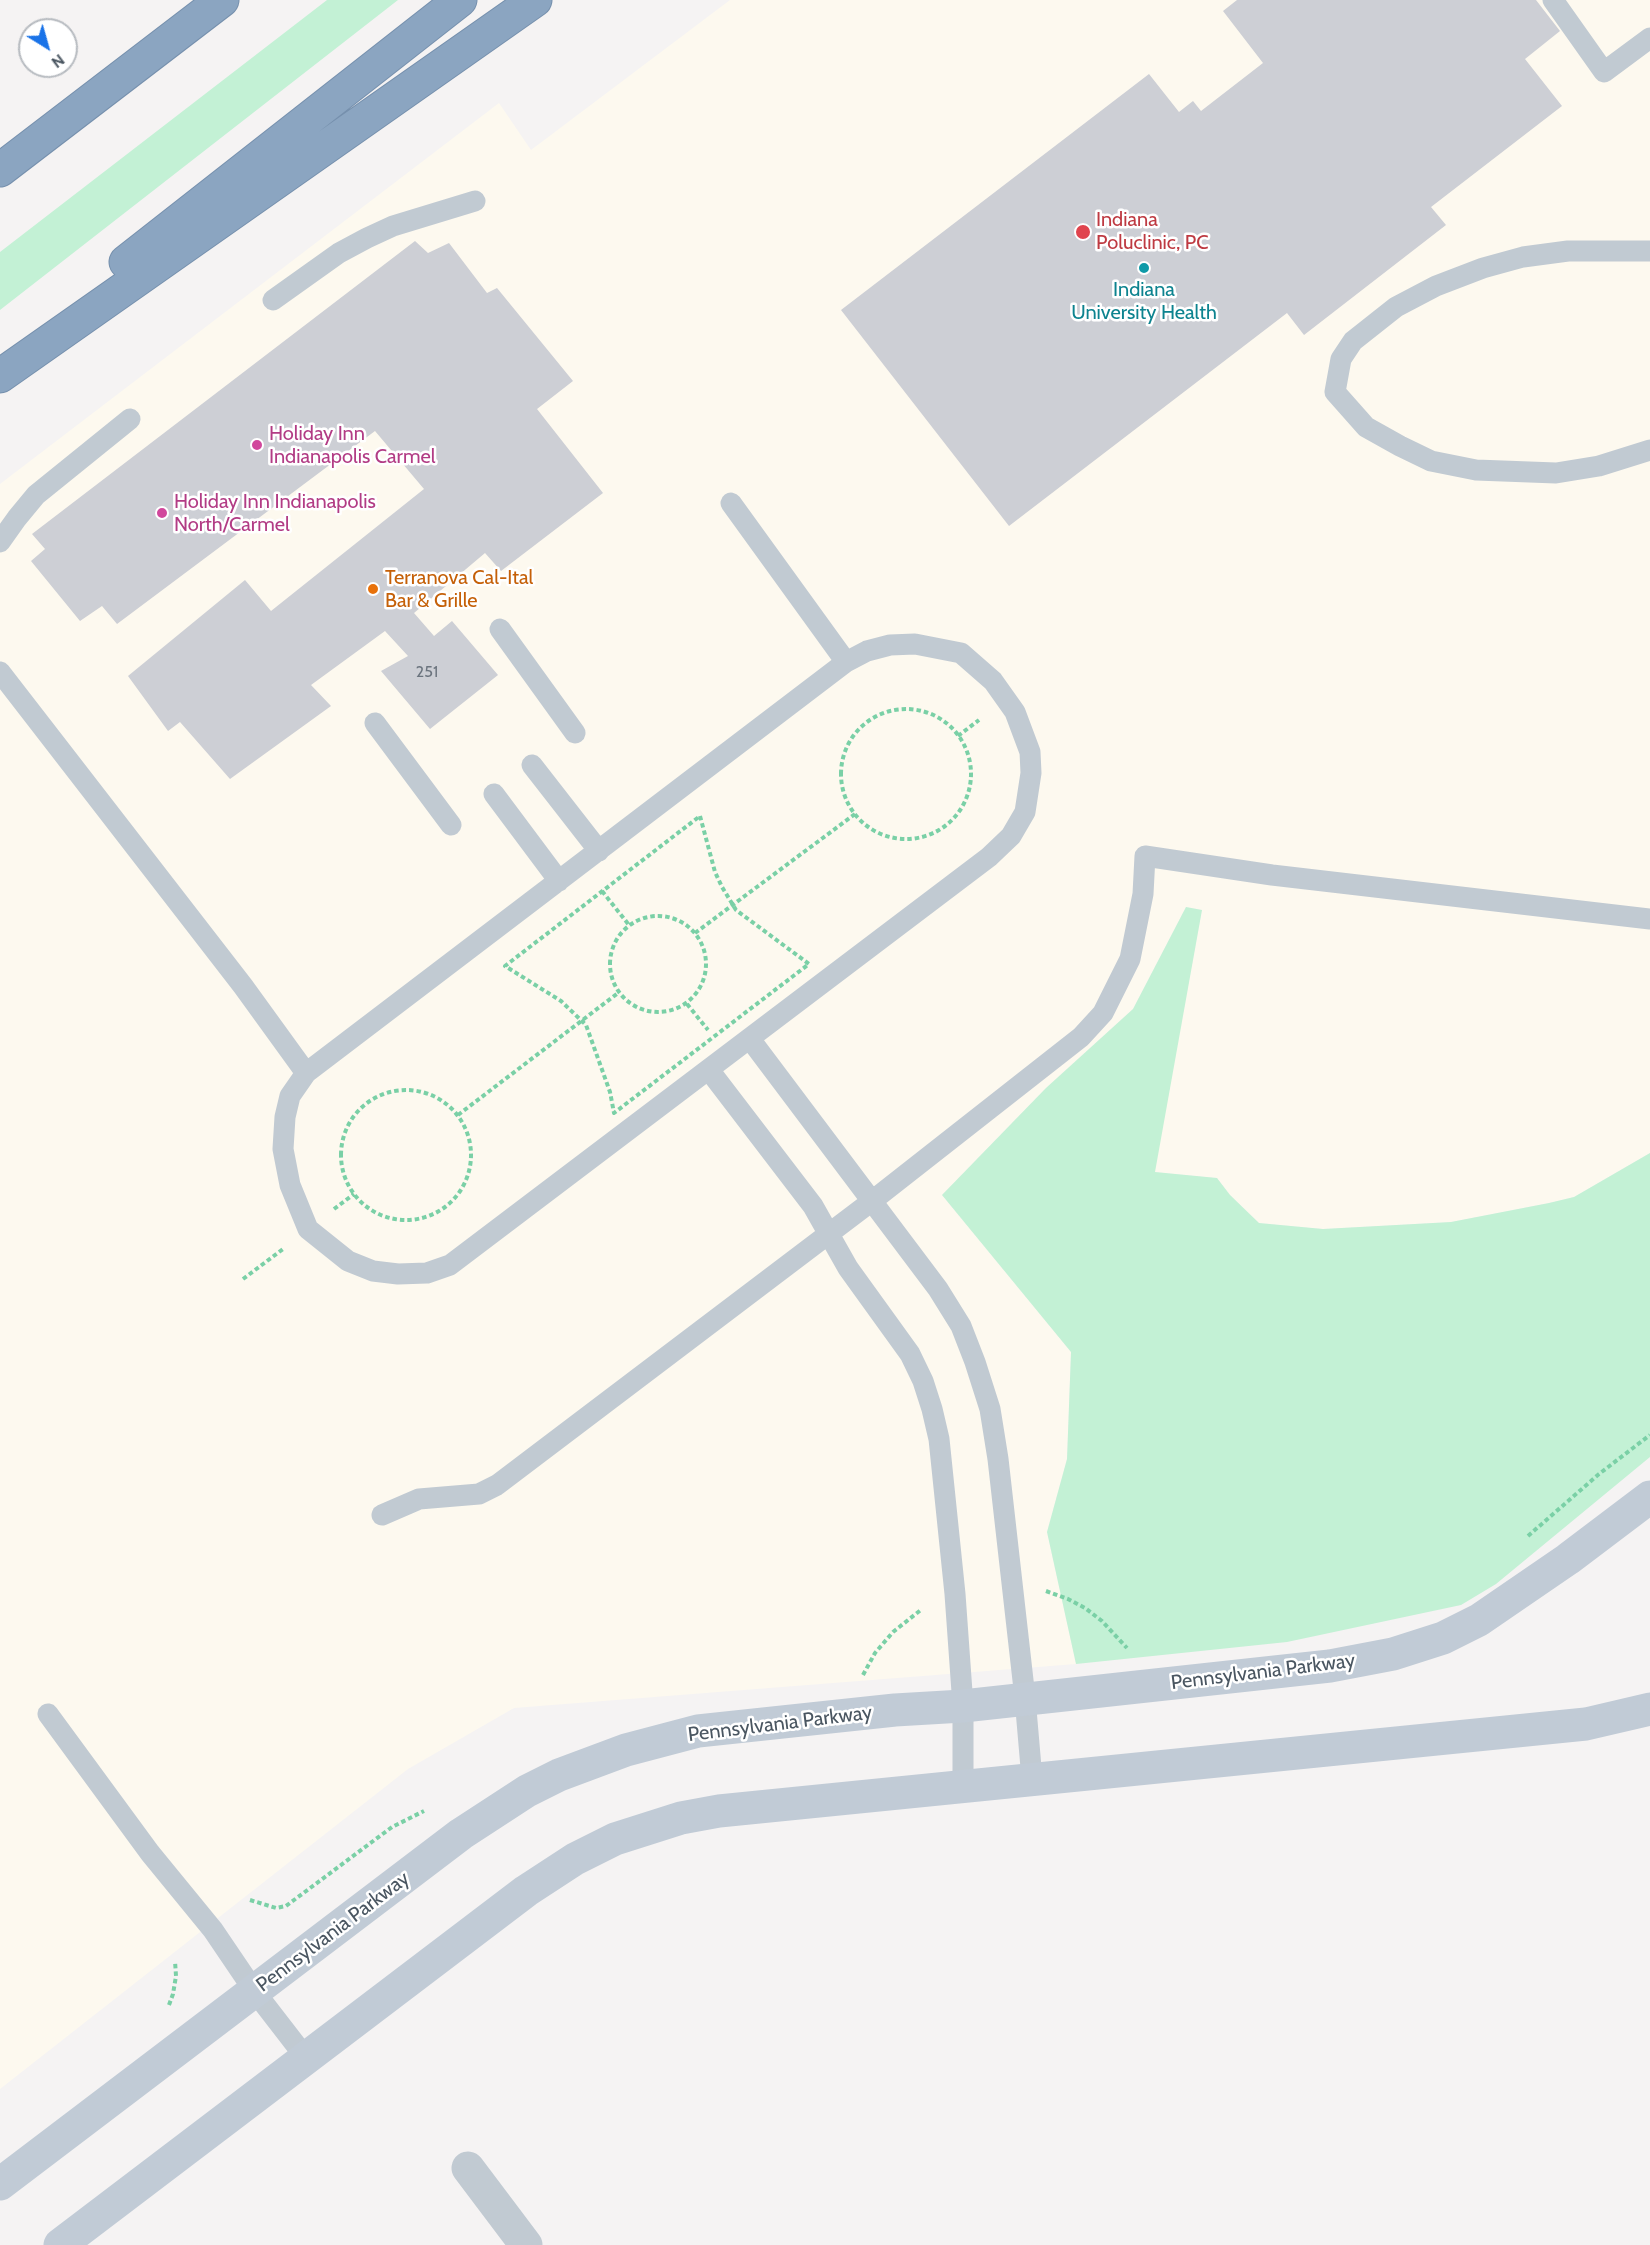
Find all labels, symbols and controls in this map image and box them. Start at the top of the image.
north arrow [18,18,78,78]
text: N [48,50,68,72]
place label: Indiana Poluclinic, PC [1096,208,1208,255]
marker: Indiana Poluclinic, PC [1074,223,1092,241]
marker: Indiana University Health [1137,261,1151,275]
place label: Indiana University Health [1071,278,1217,325]
place label: Holiday Inn Indianapolis Carmel [269,422,435,469]
marker: Holiday Inn Indianapolis Carmel [250,438,264,452]
place label: Holiday Inn Indianapolis North/Carmel [174,490,376,537]
marker: Holiday Inn Indianapolis North/Carmel [155,506,169,520]
place label: Terranova Cal-Ital Bar & Grille [385,566,533,613]
marker: Terranova Cal-Ital Bar & Grille [366,582,380,596]
house number: 251 [416,662,438,682]
street label: Pennsylvania Parkway [1170,1649,1356,1695]
street label: Pennsylvania Parkway [687,1701,873,1747]
street label: Pennsylvania Parkway [252,1867,414,1997]

